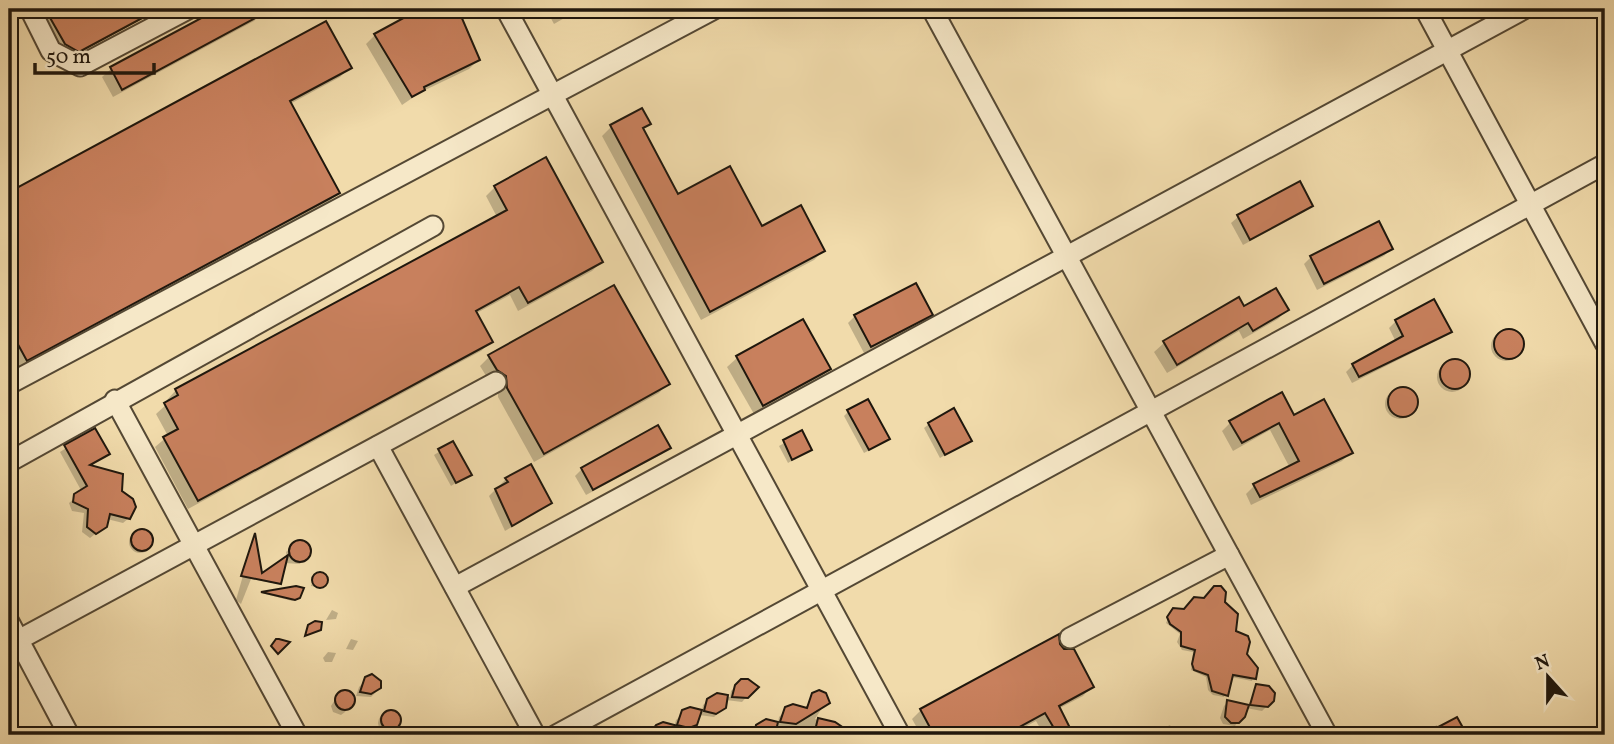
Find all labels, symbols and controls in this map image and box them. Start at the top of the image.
scale bar [35,32,154,76]
text: 50 m [46,43,91,72]
north arrow [1512,642,1582,712]
text: N [1532,648,1554,678]

